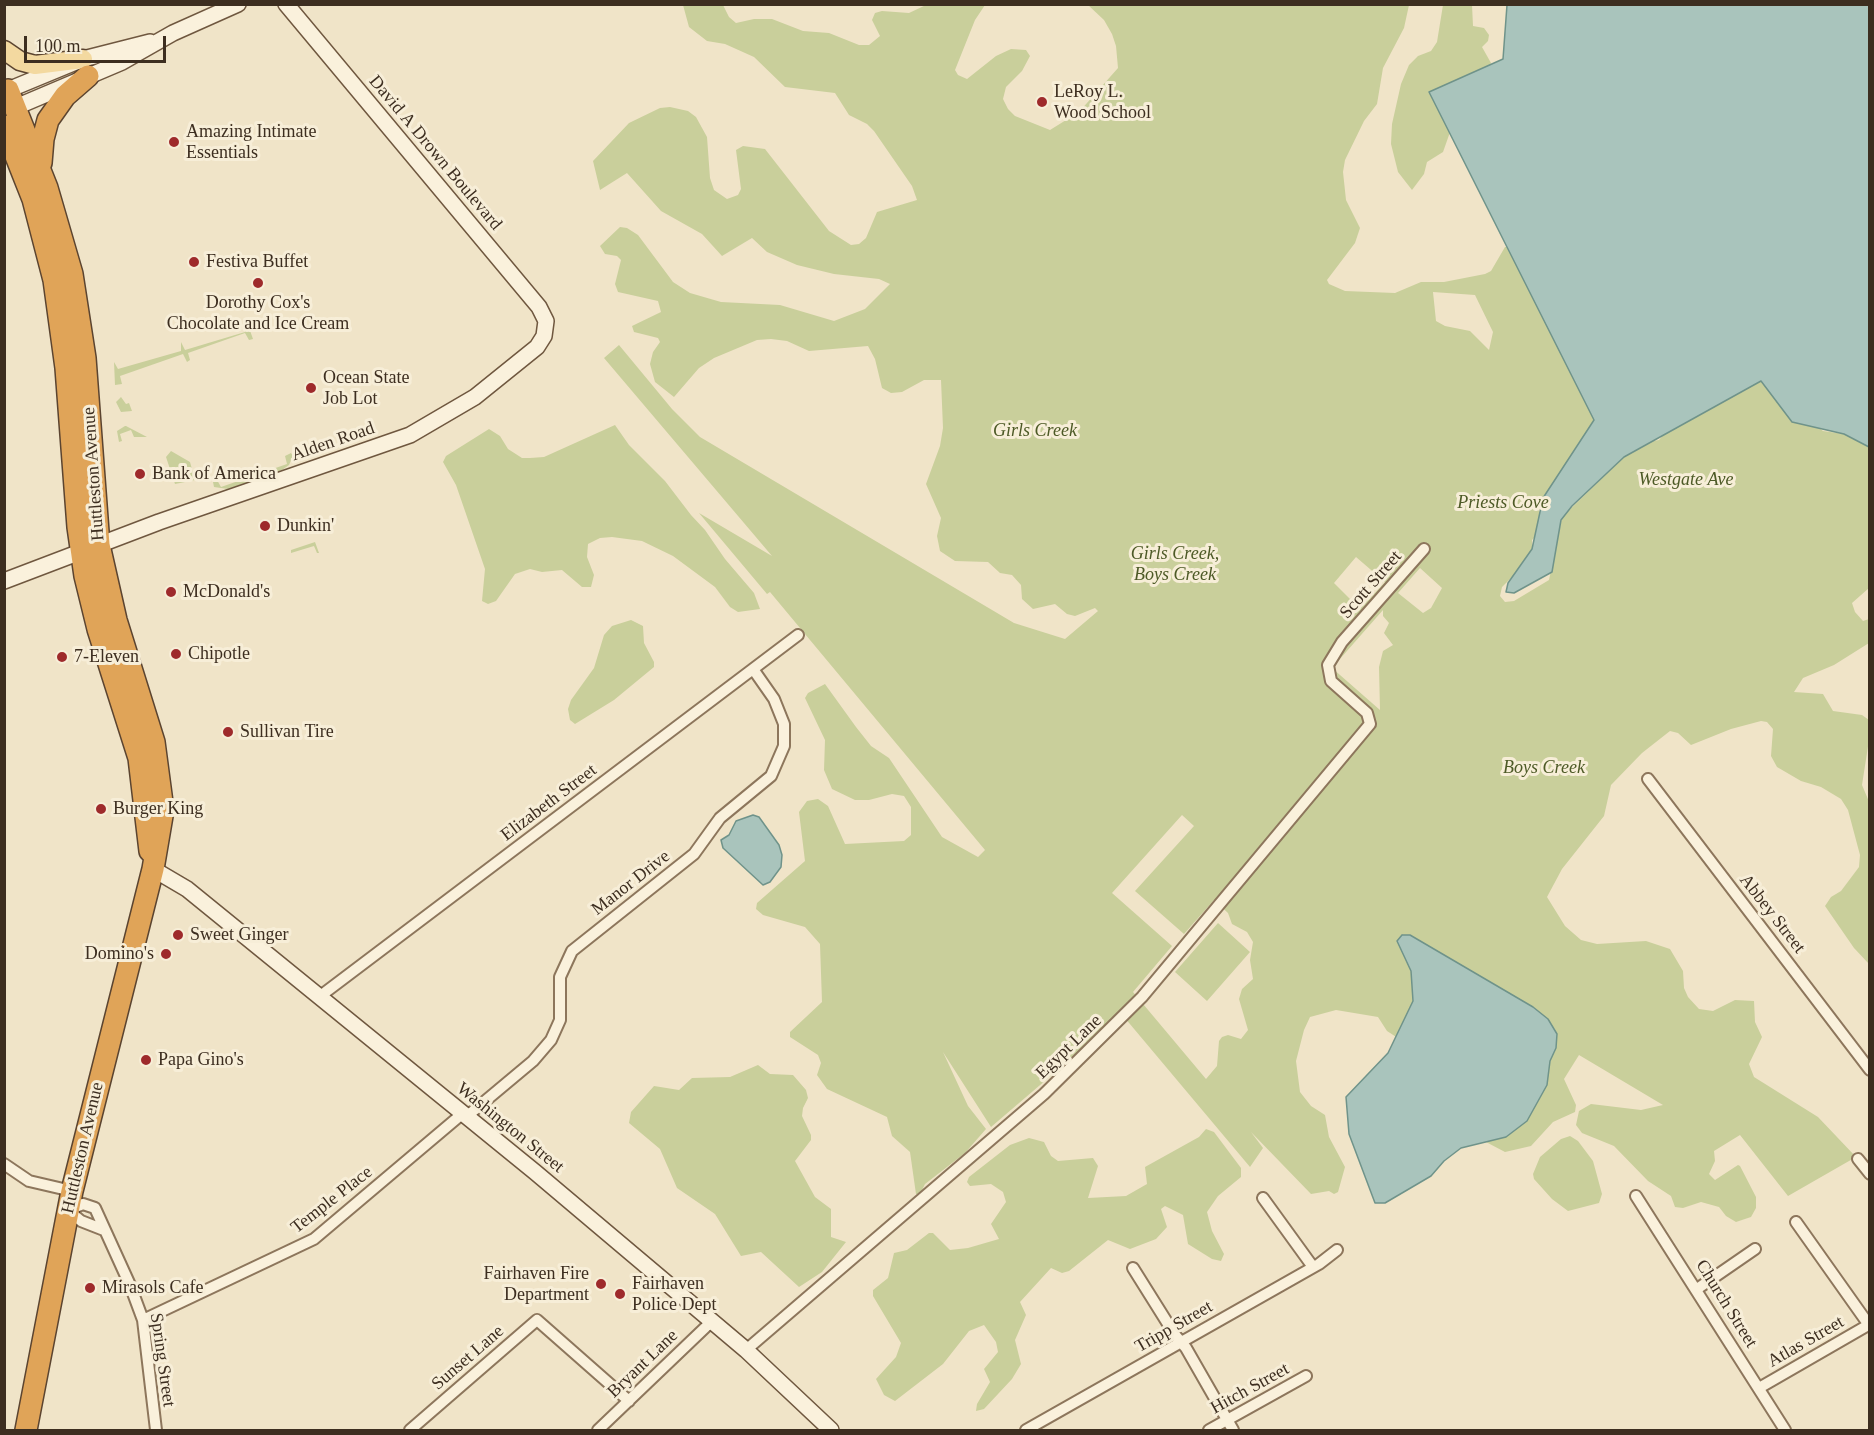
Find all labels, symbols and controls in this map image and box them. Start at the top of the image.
scale bar [27,24,170,62]
text: 100 m [35,36,81,56]
street label: David A Drown Boulevard [364,71,506,235]
place label: LeRoy L. Wood School [1054,81,1151,124]
marker: LeRoy L. Wood School [1035,95,1049,109]
place label: Amazing Intimate Essentials [186,121,316,164]
marker: Amazing Intimate Essentials [167,135,181,149]
place label: Festiva Buffet [206,251,308,273]
marker: Festiva Buffet [187,255,201,269]
marker: Dorothy Cox's Chocolate and Ice Cream [251,276,265,290]
place label: Dorothy Cox's Chocolate and Ice Cream [167,292,349,334]
place label: Ocean State Job Lot [323,367,409,410]
marker: Ocean State Job Lot [304,381,318,395]
street label: Huttleston Avenue [79,406,109,542]
street label: Alden Road [289,418,377,466]
park label: Girls Creek [993,420,1077,442]
place label: Bank of America [152,463,276,485]
marker: Bank of America [133,467,147,481]
park label: Westgate Ave [1639,469,1733,491]
park label: Priests Cove [1457,492,1549,514]
place label: Dunkin' [277,515,334,537]
marker: Dunkin' [258,519,272,533]
park label: Girls Creek, Boys Creek [1131,543,1219,586]
street label: Scott Street [1335,546,1407,624]
place label: McDonald's [183,581,270,603]
marker: McDonald's [164,585,178,599]
place label: Chipotle [188,643,250,665]
place label: 7-Eleven [74,646,139,668]
marker: Chipotle [169,647,183,661]
marker: 7-Eleven [55,650,69,664]
place label: Sullivan Tire [240,721,334,743]
marker: Sullivan Tire [221,725,235,739]
park label: Boys Creek [1503,757,1585,779]
street label: Elizabeth Street [497,760,601,846]
place label: Burger King [113,798,203,820]
marker: Burger King [94,802,108,816]
street label: Manor Drive [588,846,674,920]
street label: Abbey Street [1734,870,1810,958]
place label: Sweet Ginger [190,924,288,946]
marker: Sweet Ginger [171,928,185,942]
place label: Domino's [85,943,154,965]
marker: Domino's [159,947,173,961]
street label: Egypt Lane [1031,1010,1107,1084]
place label: Papa Gino's [158,1049,244,1071]
marker: Papa Gino's [139,1053,153,1067]
street label: Washington Street [452,1078,568,1178]
street label: Huttleston Avenue [57,1080,109,1216]
street label: Temple Place [287,1162,377,1238]
street label: Church Street [1690,1256,1762,1352]
place label: Fairhaven Fire Department [484,1263,589,1306]
place label: Fairhaven Police Dept [632,1273,716,1316]
place label: Mirasols Cafe [102,1277,203,1299]
marker: Fairhaven Fire Department [594,1277,608,1291]
marker: Mirasols Cafe [83,1281,97,1295]
marker: Fairhaven Police Dept [613,1287,627,1301]
street label: Tripp Street [1131,1296,1217,1358]
street label: Spring Street [145,1312,179,1408]
street label: Atlas Street [1764,1312,1848,1372]
street label: Sunset Lane [428,1321,508,1395]
street label: Bryant Lane [603,1325,683,1403]
street label: Hitch Street [1207,1359,1293,1419]

